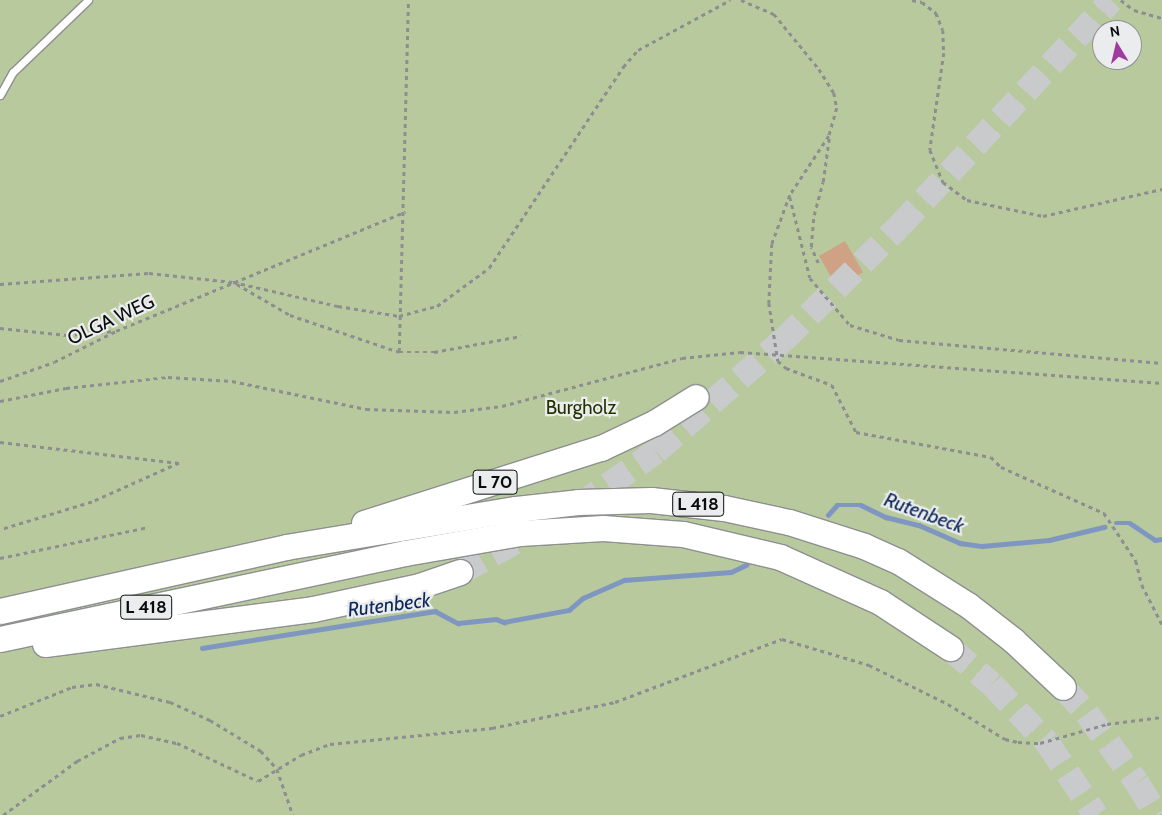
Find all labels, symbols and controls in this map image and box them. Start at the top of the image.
north arrow [1092,20,1142,70]
text: N [1109,22,1121,41]
street label: OLGA WEG [64,290,158,350]
park label: Burgholz [546,397,616,419]
road number: L 70 [472,467,518,498]
road number: L 418 [672,488,724,520]
water label: Rutenbeck [881,488,967,538]
water label: Rutenbeck [346,588,432,622]
road number: L 418 [120,592,172,622]

